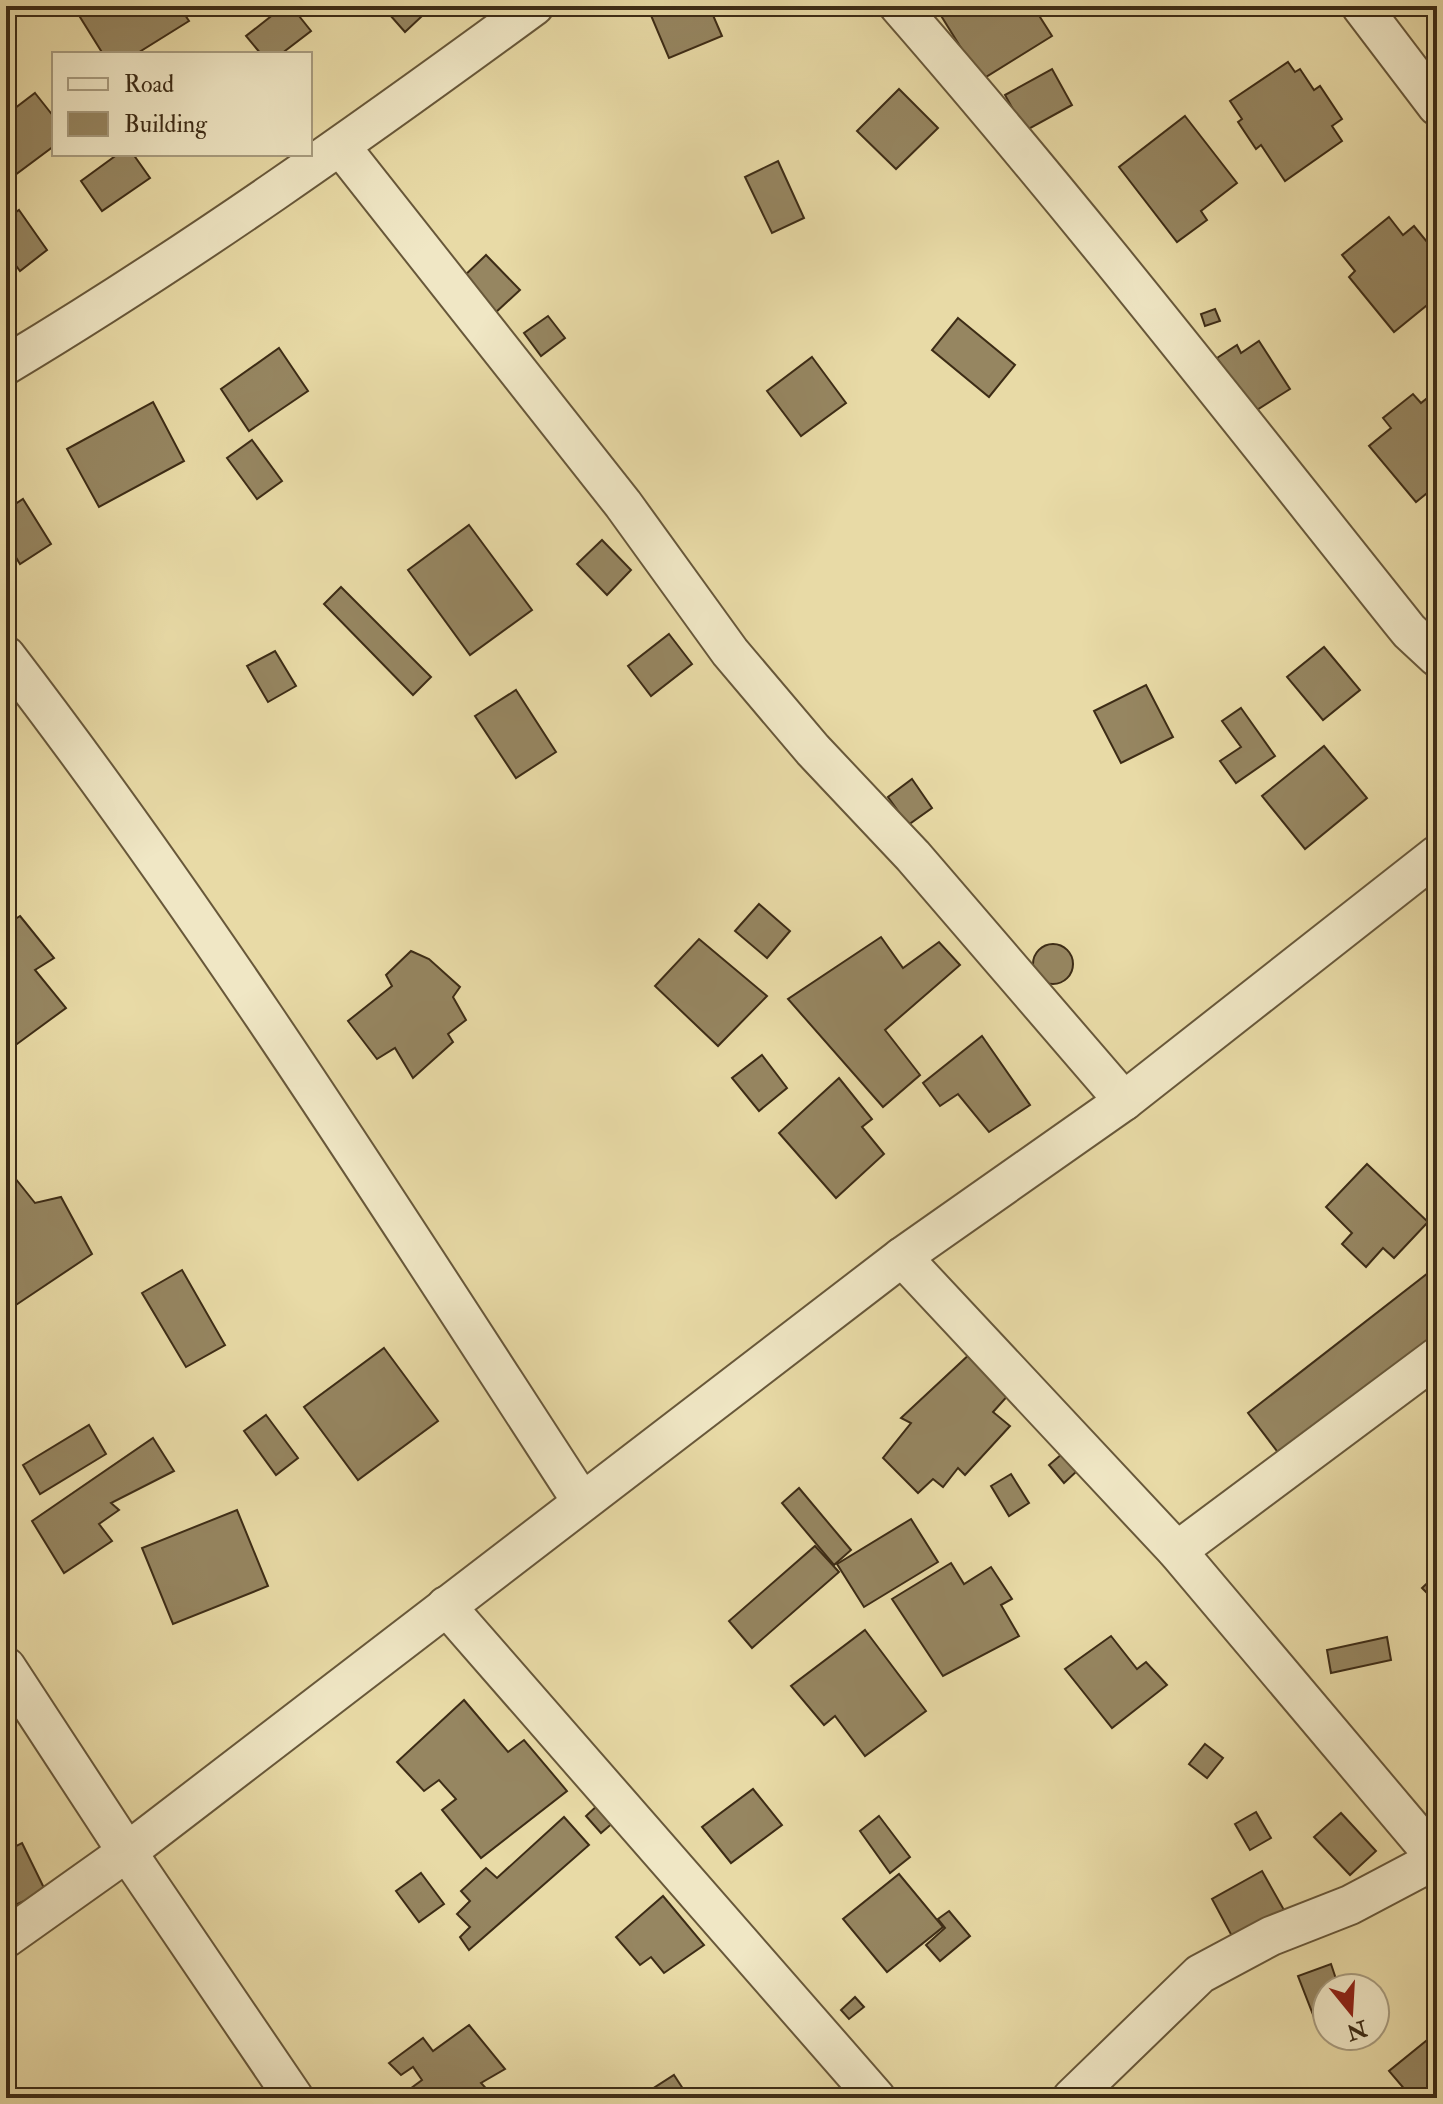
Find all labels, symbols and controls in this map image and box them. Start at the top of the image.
legend [52,52,312,156]
text: Road [124,69,174,100]
text: Building [124,109,208,140]
north arrow [1311,1972,1391,2052]
text: N [1343,2013,1372,2047]

